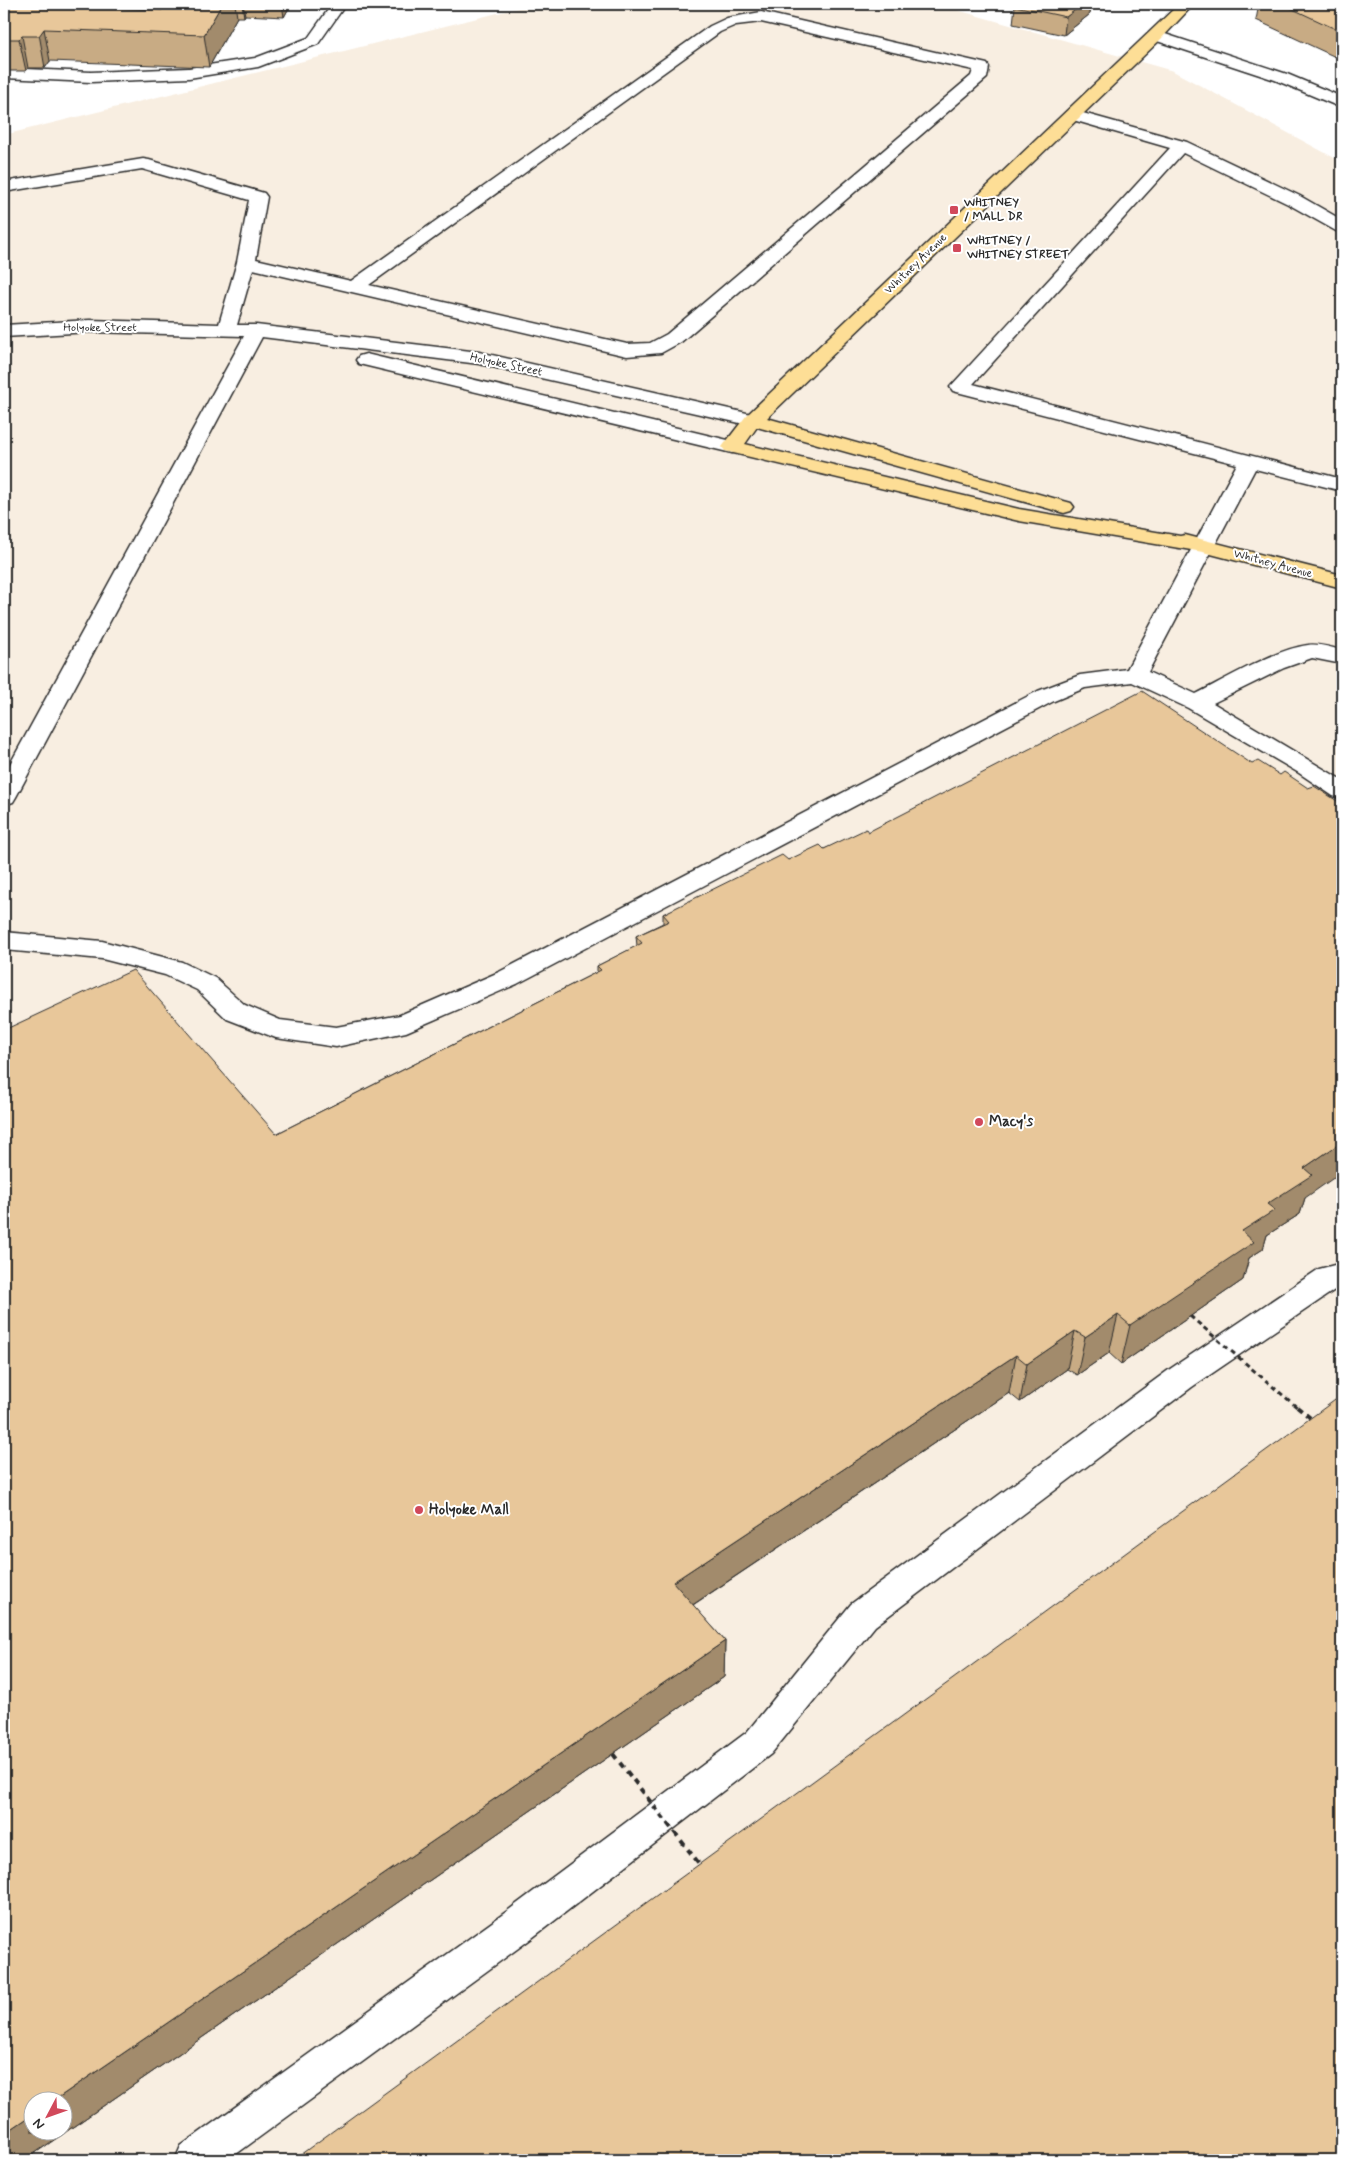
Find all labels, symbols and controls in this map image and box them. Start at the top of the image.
place label: WHITNEY / MALL DR [963,195,1023,225]
marker: WHITNEY / MALL DR [948,204,960,216]
street label: Whitney Avenue [881,230,951,298]
place label: WHITNEY / WHITNEY STREET [966,233,1069,263]
marker: WHITNEY / WHITNEY STREET [951,242,963,254]
street label: Holyoke Street [63,320,137,336]
street label: Holyoke Street [468,350,544,381]
street label: Whitney Avenue [1232,546,1315,582]
place label: Macy's [989,1112,1034,1132]
marker: Macy's [973,1116,985,1128]
place label: Holyoke Mall [429,1500,509,1520]
marker: Holyoke Mall [413,1504,425,1516]
north arrow [22,2092,72,2142]
text: N [29,2114,49,2133]

